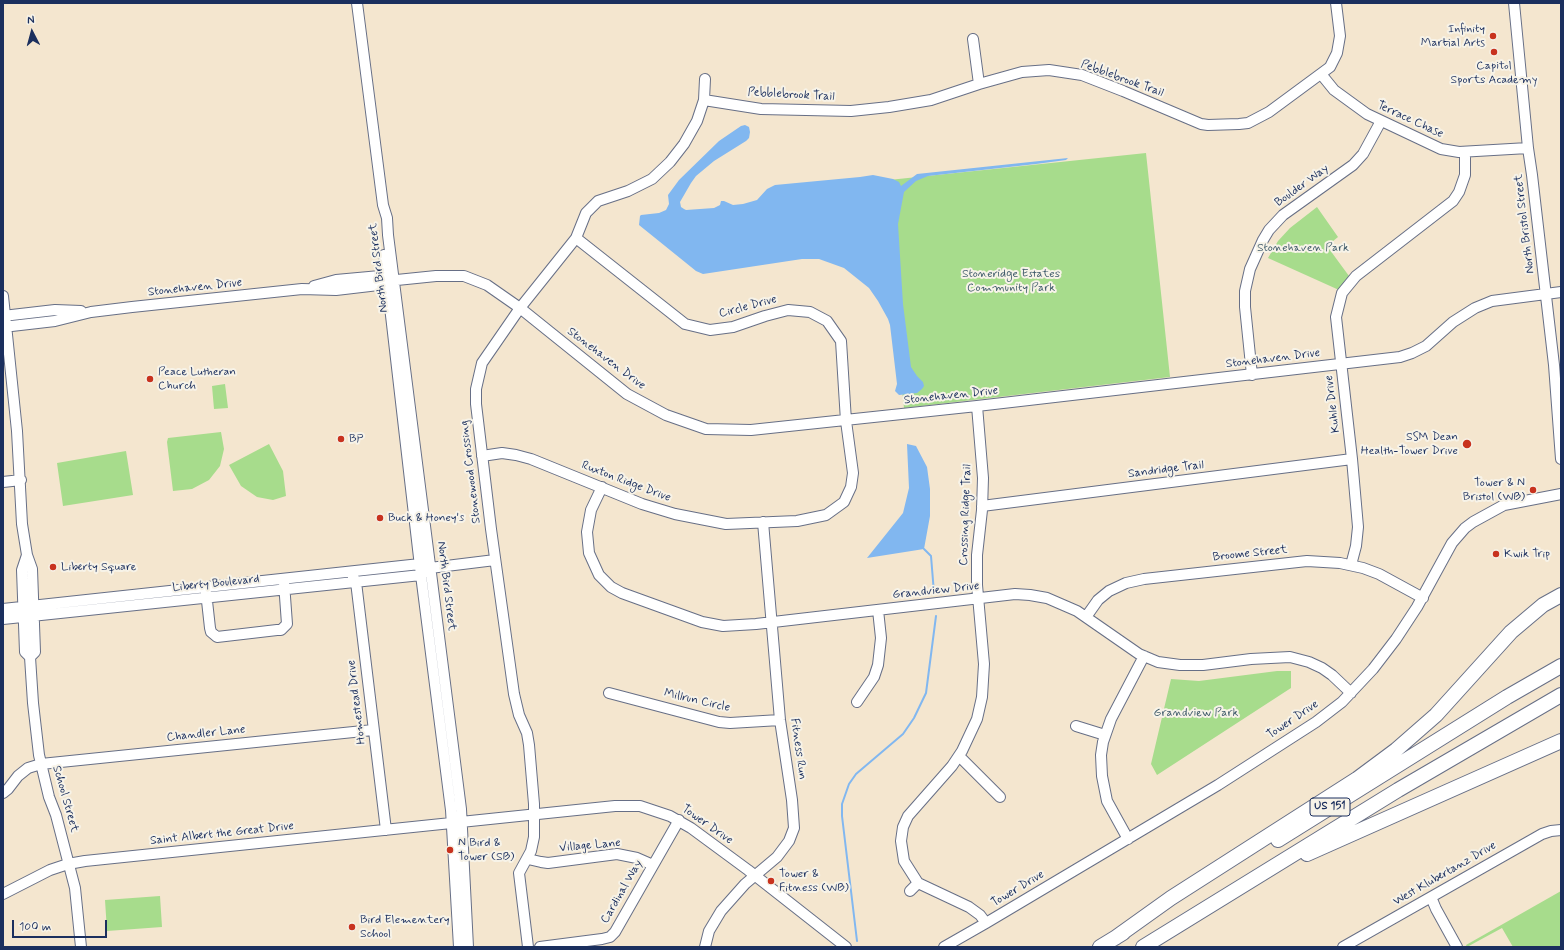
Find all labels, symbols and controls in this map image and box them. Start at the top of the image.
north arrow [12,12,52,52]
text: N [26,13,35,27]
place label: Infinity Martial Arts [1421,22,1485,50]
marker: Infinity Martial Arts [1488,31,1498,41]
marker: Capitol Sports Academy [1489,47,1499,57]
street label: Pebblebrook Trail [1079,57,1165,101]
place label: Capitol Sports Academy [1451,59,1537,87]
street label: Pebblebrook Trail [747,86,835,104]
street label: Terrace Chase [1374,98,1446,142]
street label: Boulder Way [1272,162,1332,210]
street label: North Bristol Street [1512,174,1538,274]
street label: North Bird Street [366,222,392,314]
park label: Stonehaven Park [1257,241,1349,255]
park label: Stoneridge Estates Community Park [962,267,1060,295]
street label: Stonehaven Drive [147,276,243,300]
street label: Circle Drive [717,292,779,322]
street label: Stonehaven Drive [564,325,648,393]
street label: Stonehaven Drive [1225,346,1321,372]
place label: Peace Lutheran Church [158,365,236,393]
marker: Peace Lutheran Church [145,374,155,384]
street label: Kuhle Drive [1322,374,1344,434]
street label: Stonehaven Drive [903,384,999,408]
street label: Stonewood Crossing [458,420,484,524]
place label: SSM Dean Health-Tower Drive [1361,430,1458,458]
place label: BP [349,432,363,446]
marker: BP [336,434,346,444]
marker: SSM Dean Health-Tower Drive [1461,438,1473,450]
street label: Ruxton Ridge Drive [579,458,673,506]
street label: Sandridge Trail [1127,458,1205,482]
street label: Crossing Ridge Trail [957,464,975,566]
place label: Tower & N Bristol (WB) [1463,476,1525,504]
marker: Tower & N Bristol (WB) [1528,485,1538,495]
place label: Buck & Honey's [388,511,464,525]
marker: Buck & Honey's [375,513,385,523]
street label: North Bird Street [433,540,459,632]
street label: Broome Street [1212,543,1288,565]
place label: Kwik Trip [1504,547,1550,561]
marker: Kwik Trip [1491,549,1501,559]
place label: Liberty Square [61,560,136,574]
marker: Liberty Square [48,562,58,572]
street label: Liberty Boulevard [172,572,260,596]
street label: Grandview Drive [892,579,980,603]
street label: Homestead Drive [345,659,369,745]
street label: Millrun Circle [663,686,731,716]
street label: Tower Drive [1264,697,1322,743]
park label: Grandview Park [1154,706,1238,720]
street label: Fitness Run [787,718,809,780]
street label: Chandler Lane [166,723,246,745]
street label: School Street [49,764,81,834]
road number: US 151 [1310,798,1350,816]
street label: Tower Drive [679,802,735,848]
street label: Saint Albert the Great Drive [149,819,295,849]
place label: N Bird & Tower (SB) [458,836,514,864]
street label: Village Lane [559,836,621,856]
street label: West Klubertanz Drive [1391,839,1499,909]
marker: N Bird & Tower (SB) [445,845,455,855]
street label: Cardinal Way [598,858,646,926]
place label: Tower & Fitness (WB) [779,867,849,895]
street label: Tower Drive [989,868,1047,910]
marker: Tower & Fitness (WB) [766,876,776,886]
scale bar [14,912,109,938]
place label: Bird Elementery School [360,913,450,941]
text: 100 m [19,919,51,935]
marker: Bird Elementery School [347,922,357,932]

